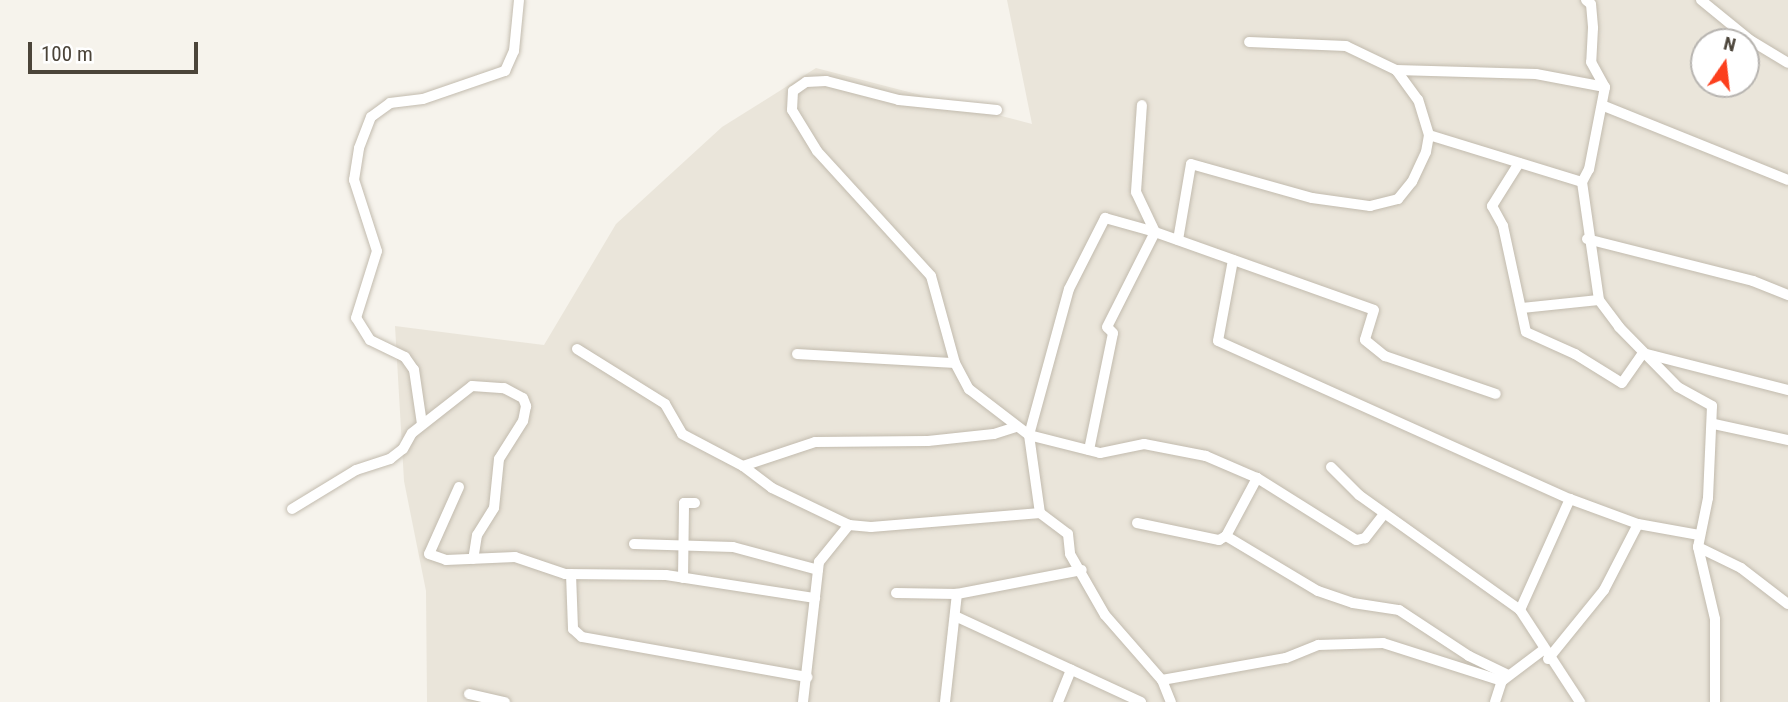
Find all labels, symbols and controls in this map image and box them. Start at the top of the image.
scale bar [32,28,201,72]
north arrow [1690,28,1760,98]
text: N [1721,32,1738,57]
text: 100 m [41,42,93,66]

